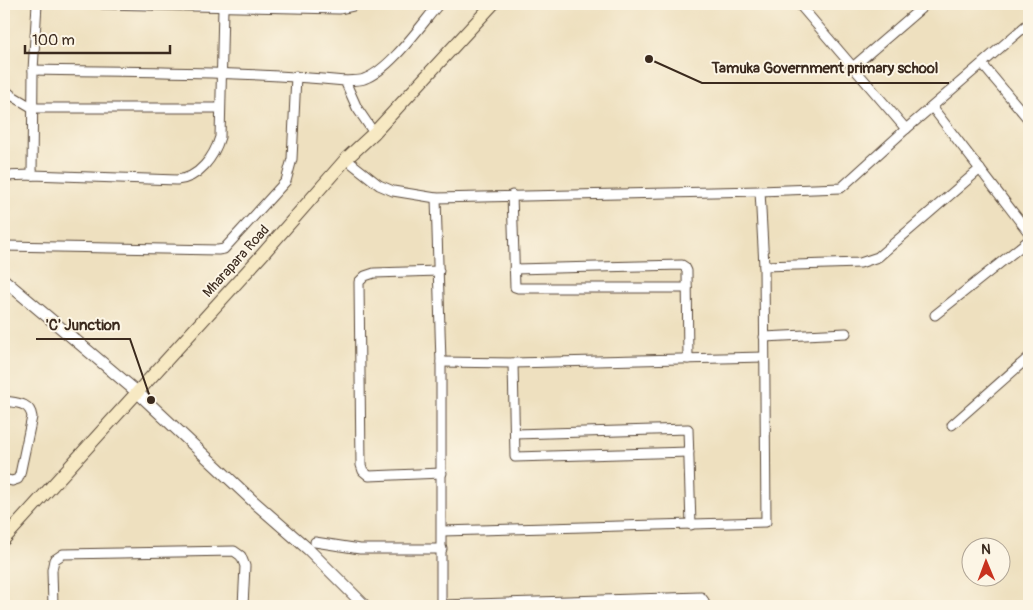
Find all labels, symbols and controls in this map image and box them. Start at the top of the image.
scale bar [25,22,170,54]
text: 100 m [32,31,75,50]
callout: Tamuka Government primary school [702,53,949,83]
text: Tamuka Government primary school [711,59,938,78]
street label: Mharapara Road [199,221,273,301]
callout: 'C' Junction [36,309,130,339]
text: 'C' Junction [46,316,121,335]
north arrow [960,538,1010,588]
text: N [981,541,991,558]

